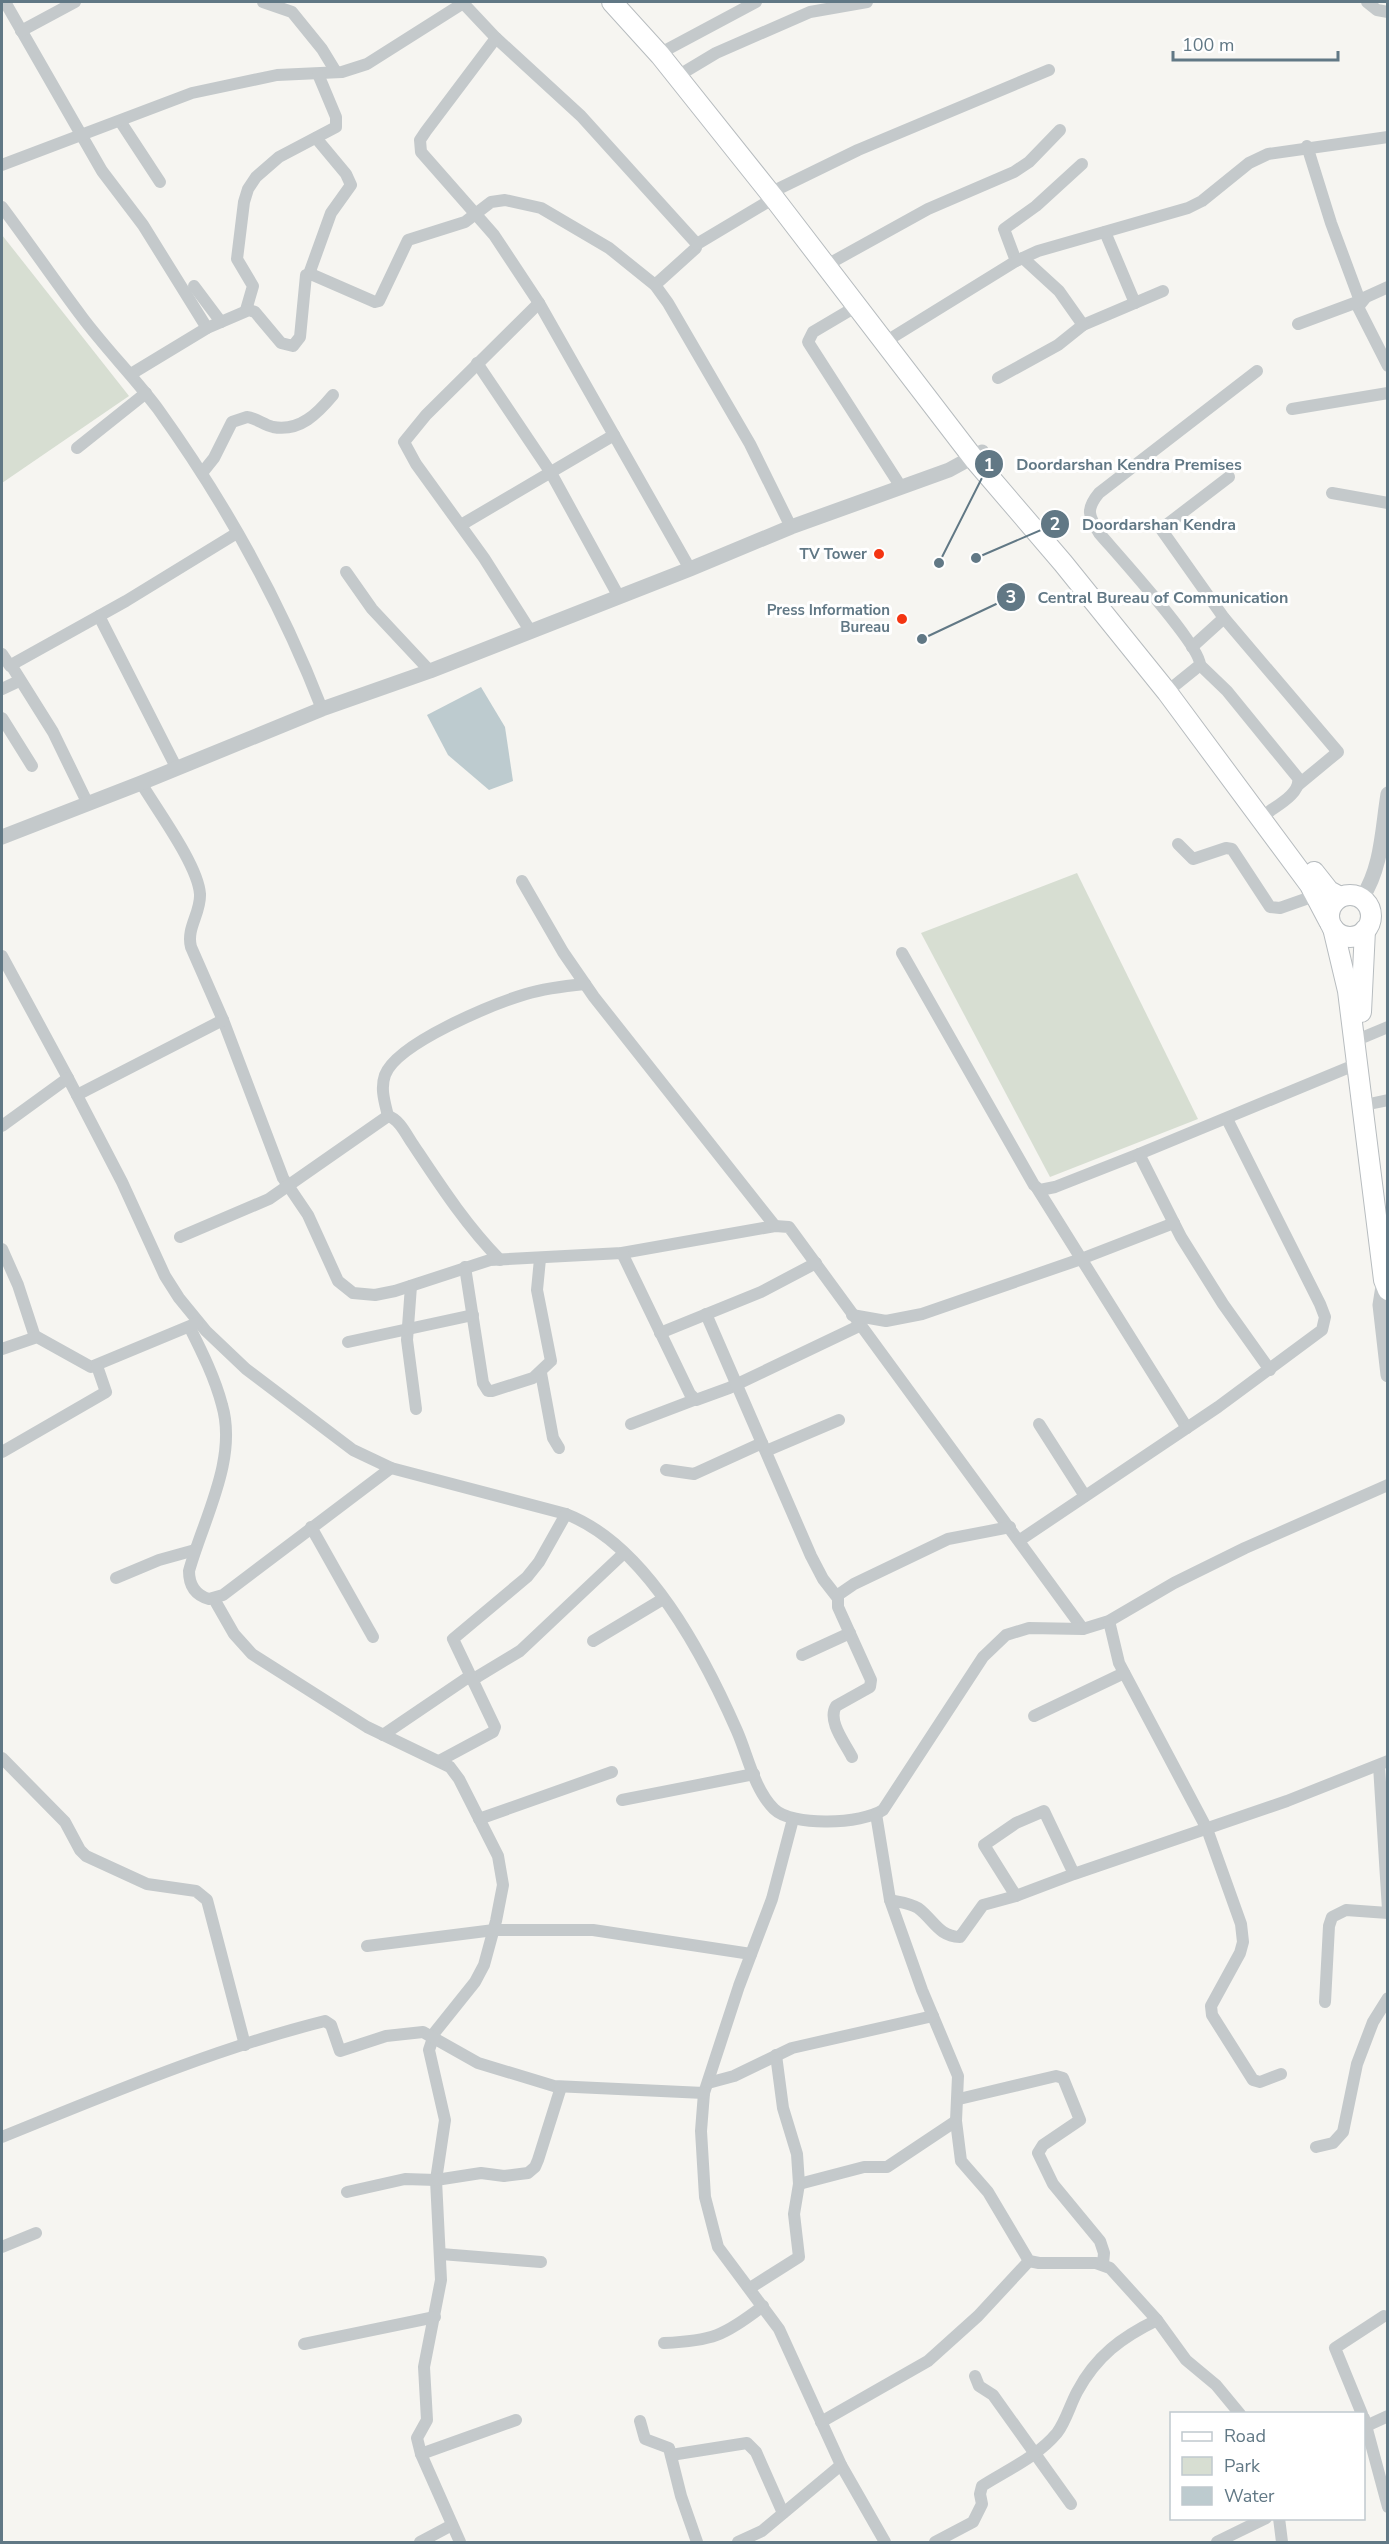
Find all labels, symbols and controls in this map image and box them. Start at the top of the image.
scale bar [1173,24,1338,62]
text: 100 m [1182,33,1234,57]
callout: Doordarshan Kendra Premises [974,447,1253,481]
text: 1 [984,453,994,477]
text: Doordarshan Kendra Premises [1016,454,1242,476]
callout: Doordarshan Kendra [1040,507,1248,541]
text: 2 [1050,512,1060,536]
text: Doordarshan Kendra [1082,514,1236,536]
place label: TV Tower [799,544,867,564]
marker: TV Tower [872,547,886,561]
callout: Central Bureau of Communication [996,580,1301,614]
text: 3 [1006,585,1016,609]
text: Central Bureau of Communication [1038,587,1288,609]
place label: Press Information Bureau [767,600,890,637]
marker: Press Information Bureau [895,612,909,626]
legend [1170,2412,1365,2520]
text: Road [1224,2424,1266,2448]
text: Park [1224,2454,1261,2478]
text: Water [1224,2484,1275,2508]

